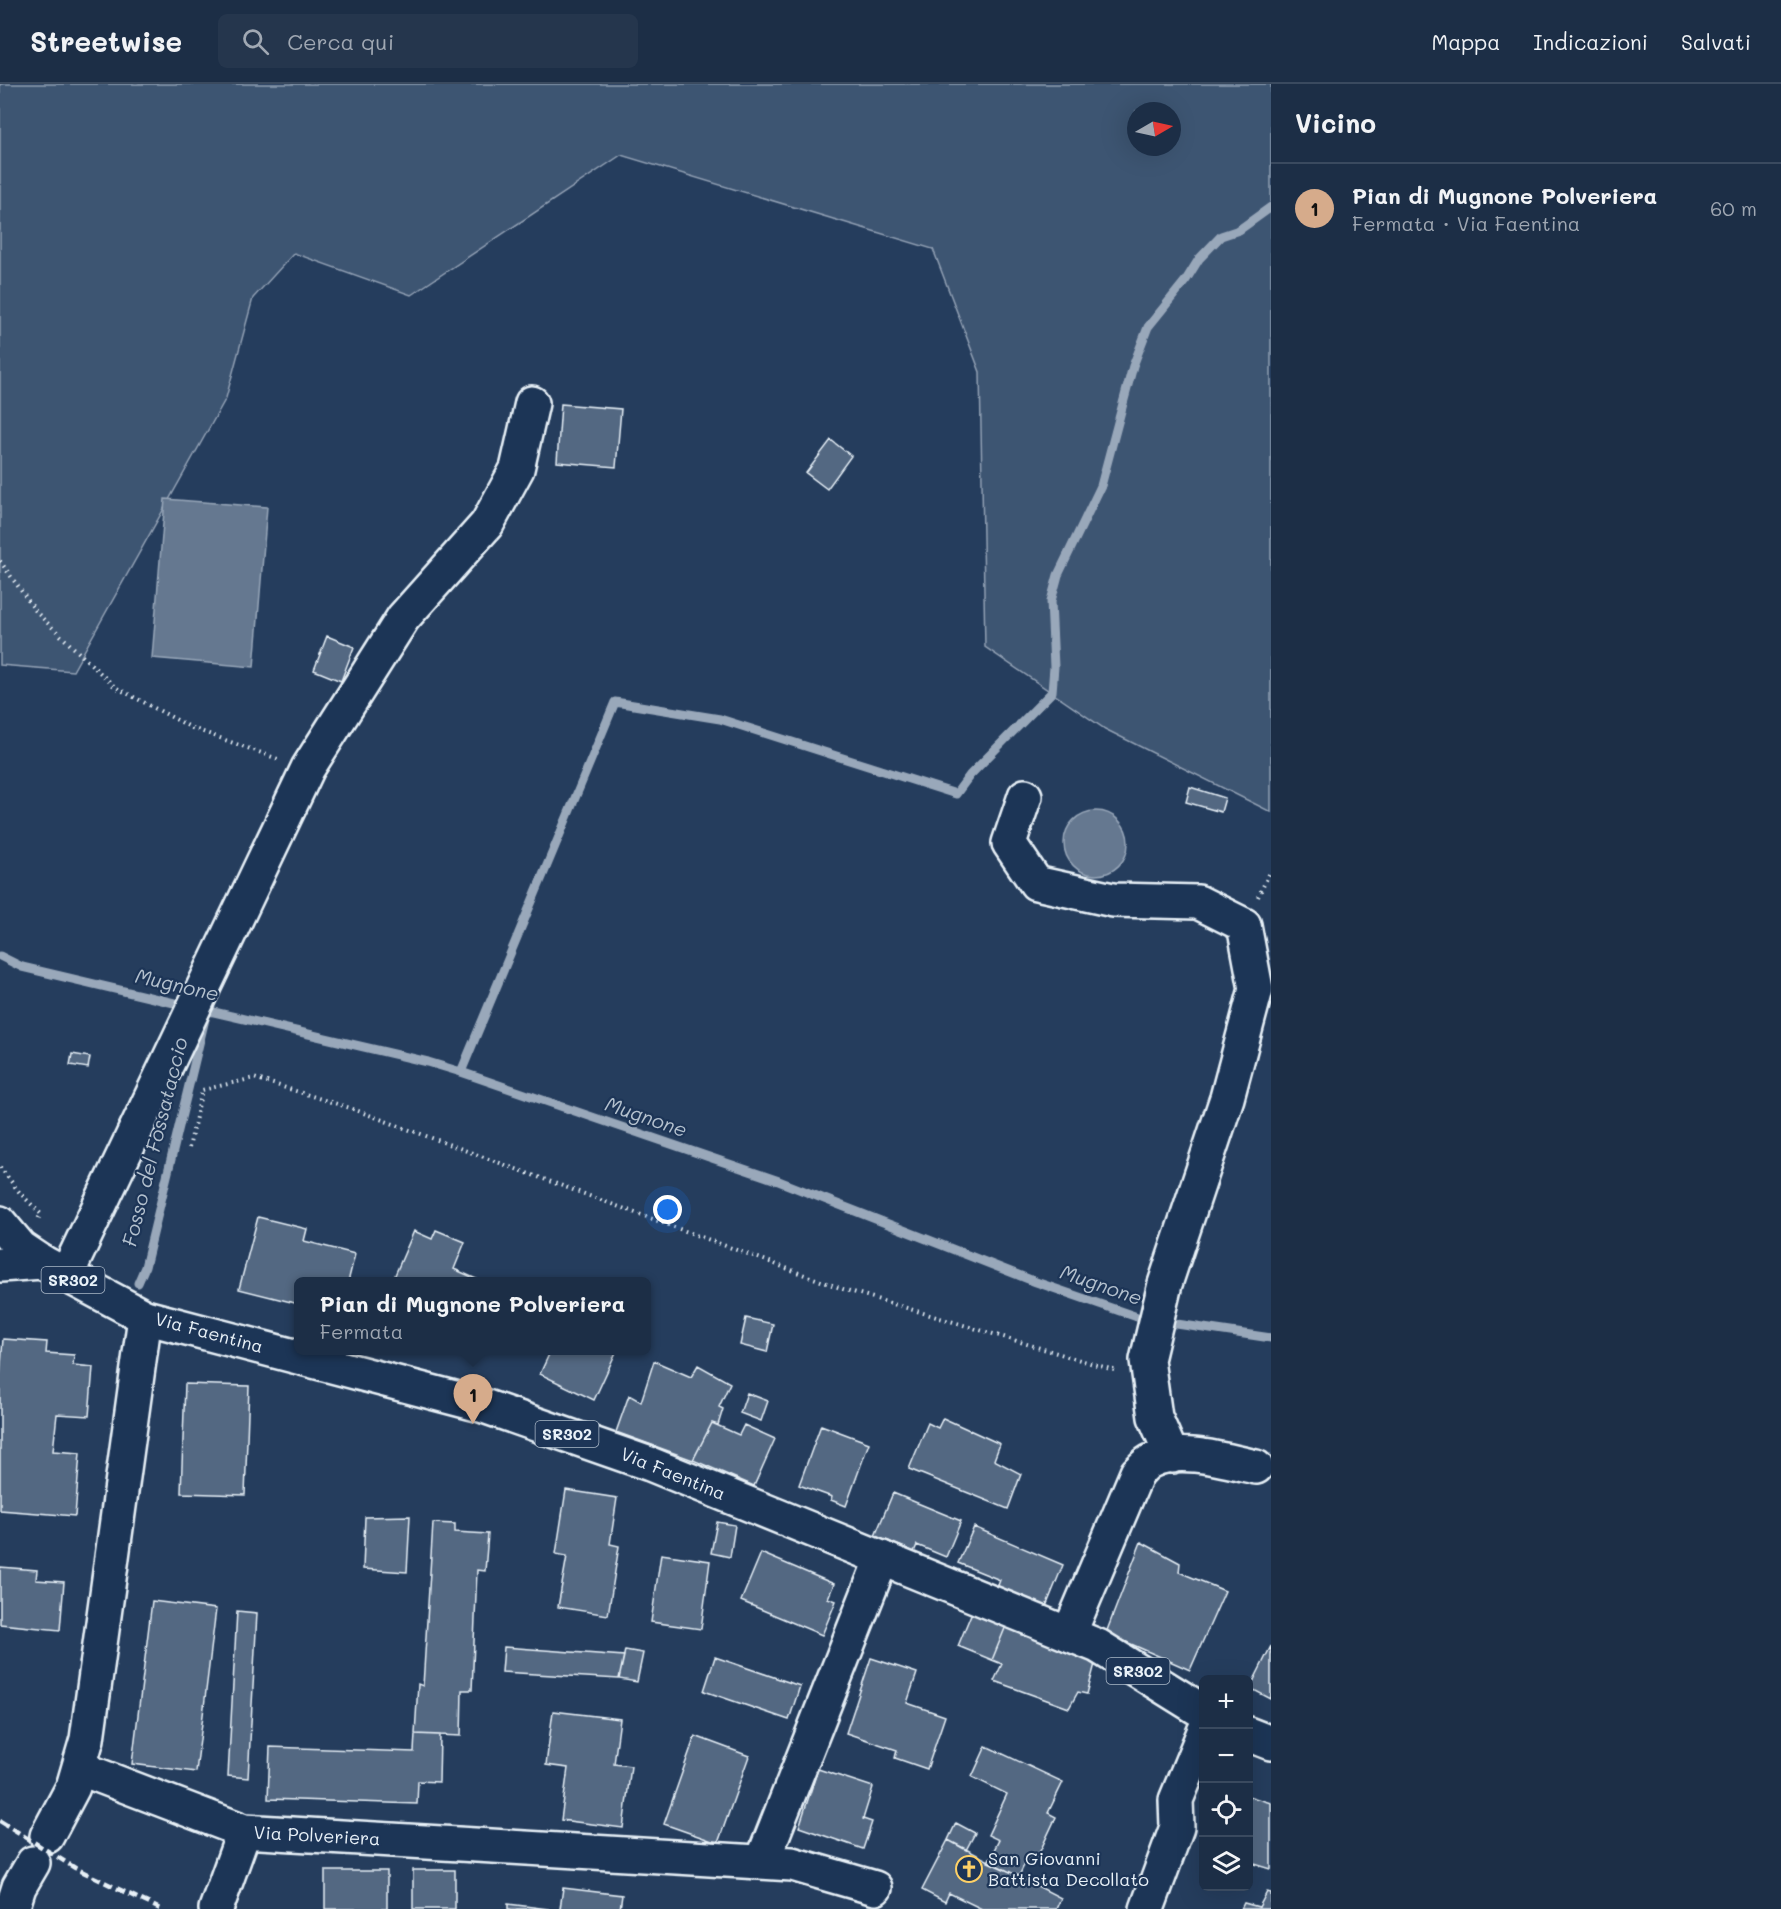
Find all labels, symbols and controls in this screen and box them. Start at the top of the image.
search box [218,14,638,68]
text: Streetwise [30,23,182,59]
icon: search [239,25,272,58]
text: Cerca qui [287,27,394,56]
text: Mappa [1432,28,1500,55]
text: Indicazioni [1533,28,1648,55]
text: Salvati [1681,28,1751,55]
north arrow [1127,102,1181,156]
text: Vicino [1295,106,1376,140]
text: Pian di Mugnone Polveriera [1352,181,1657,210]
text: 1 [1310,195,1319,221]
text: 60 m [1710,195,1757,221]
text: Fermata · Via Faentina [1352,210,1580,236]
water label: Mugnone [133,962,222,1006]
water label: Fosso del Fossataccio [115,1034,193,1249]
water label: Mugnone [602,1090,691,1142]
your location [653,1195,682,1224]
water label: Mugnone [1057,1258,1146,1310]
road number: SR302 [42,1267,104,1293]
popup [294,1277,651,1355]
text: Pian di Mugnone Polveriera [320,1289,625,1318]
street label: Via Faentina [153,1306,266,1358]
text: Fermata [320,1318,403,1344]
pin: 1 [454,1374,492,1424]
road number: SR302 [536,1421,598,1447]
street label: Via Faentina [617,1441,729,1505]
road number: SR302 [1106,1658,1170,1684]
map controls [1199,1675,1253,1891]
button: + [1199,1675,1253,1729]
button: − [1199,1729,1253,1783]
button: locate [1199,1783,1253,1837]
street label: Via Polveriera [253,1820,381,1850]
button: layers [1199,1837,1253,1891]
place label: San Giovanni Battista Decollato [988,1846,1149,1891]
church icon: San Giovanni Battista Decollato [954,1854,984,1884]

